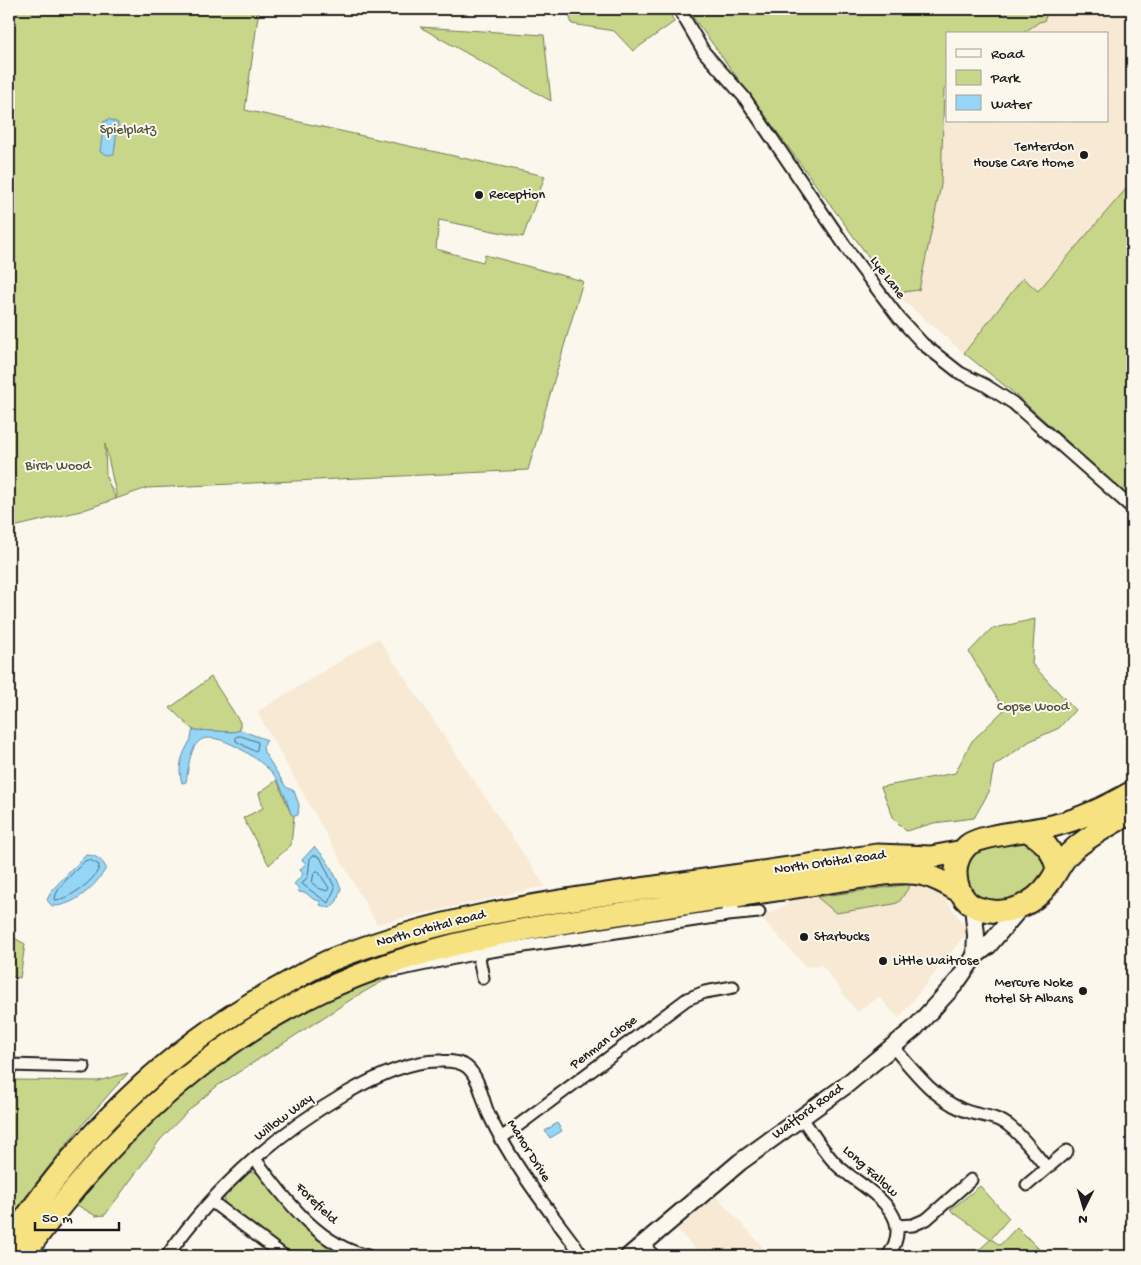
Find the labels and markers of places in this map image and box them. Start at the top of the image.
place label: Tenterdon House Care Home [973,139,1075,172]
marker: Tenterdon House Care Home [1078,149,1090,161]
place label: Reception [489,187,545,204]
marker: Reception [473,189,485,201]
place label: Starbucks [814,929,870,946]
marker: Starbucks [798,931,810,943]
place label: Little Waitrose [893,953,980,970]
marker: Little Waitrose [877,955,889,967]
place label: Mercure Noke Hotel St Albans [985,975,1074,1008]
marker: Mercure Noke Hotel St Albans [1077,985,1089,997]

